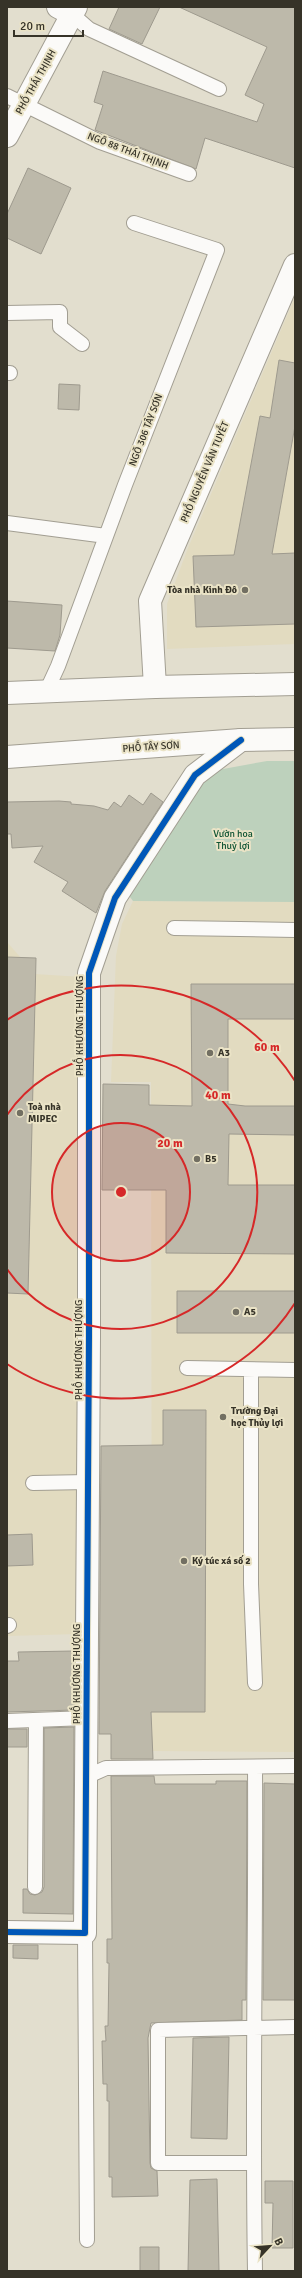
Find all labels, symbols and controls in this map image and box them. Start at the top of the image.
scale bar [14,12,83,38]
text: 20 m [20,19,45,34]
street label: PHỐ THÁI THỊNH [11,47,59,117]
street label: NGÕ 88 THÁI THỊNH [86,129,171,172]
street label: NGÕ 306 TÂY SƠN [127,392,165,468]
street label: PHỐ NGUYỄN VĂN TUYẾT [176,419,232,524]
place label: Tòa nhà Kinh Đô [167,584,237,596]
marker: Tòa nhà Kinh Đô [240,585,250,595]
street label: PHỐ TÂY SƠN [122,737,180,755]
park label: Vườn hoa Thuỷ lợi [213,828,253,852]
street label: PHỐ KHƯƠNG THƯỢNG [72,976,86,1076]
text: 60 m [254,1040,280,1055]
place label: A3 [218,1047,230,1059]
marker: A3 [205,1048,215,1058]
text: 40 m [205,1088,231,1103]
place label: Toà nhà MIPEC [28,1101,61,1125]
marker: Toà nhà MIPEC [15,1108,25,1118]
text: 20 m [157,1136,183,1151]
place label: B5 [205,1153,217,1165]
marker: B5 [192,1154,202,1164]
centre of rings [114,1185,128,1199]
street label: PHỐ KHƯƠNG THƯỢNG [71,1300,85,1400]
place label: A5 [244,1306,256,1318]
marker: A5 [231,1307,241,1317]
place label: Trường Đại học Thủy lợi [231,1405,283,1429]
marker: Trường Đại học Thủy lợi [218,1412,228,1422]
place label: Ký túc xá số 2 [192,1554,251,1567]
marker: Ký túc xá số 2 [179,1556,189,1566]
street label: PHỐ KHƯƠNG THƯỢNG [69,1624,83,1724]
north arrow [250,2226,290,2266]
text: B [271,2236,286,2248]

